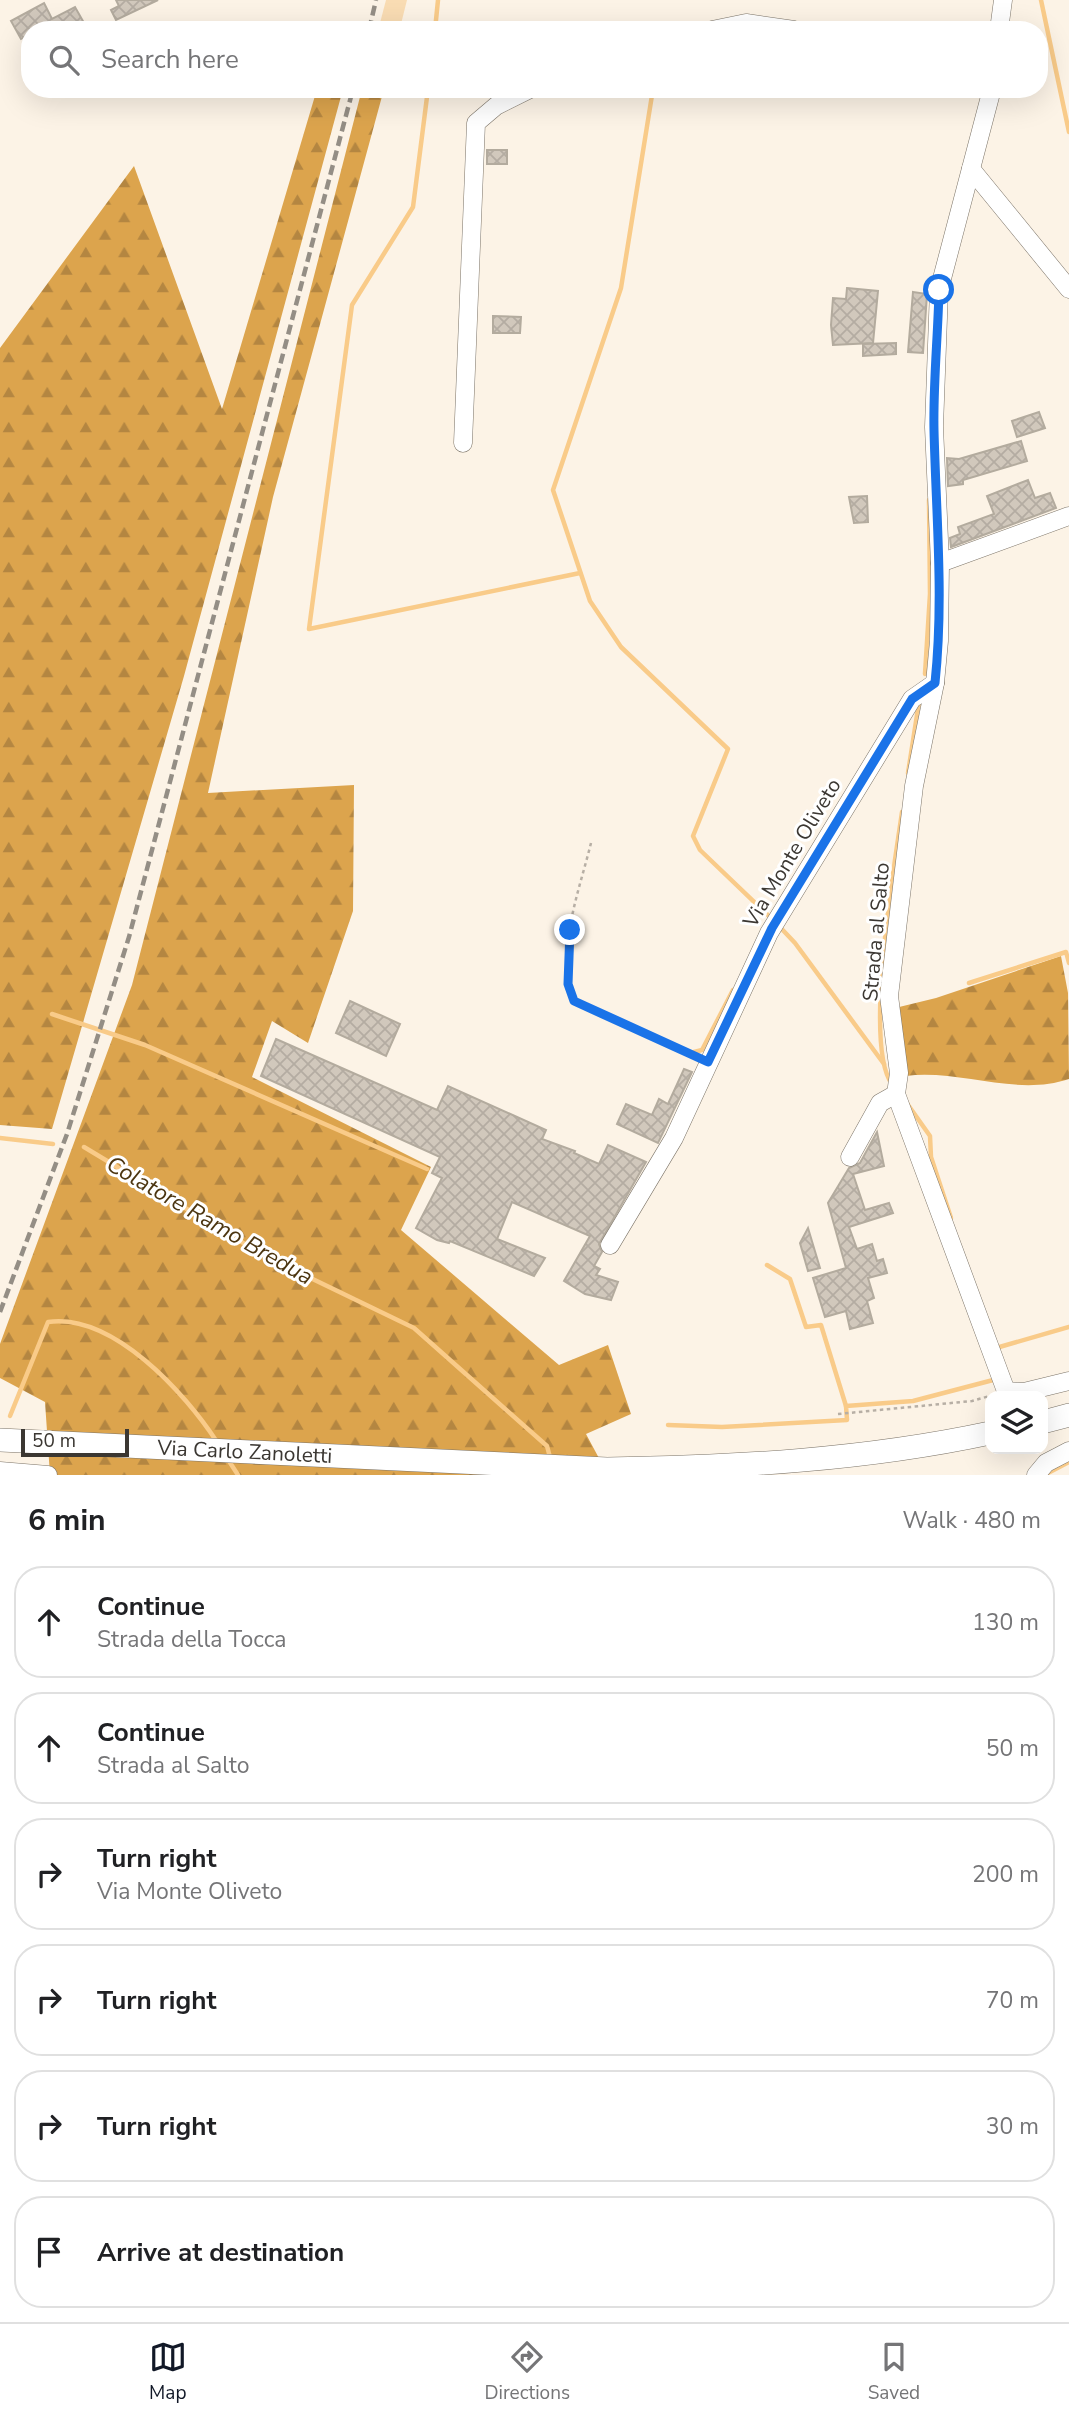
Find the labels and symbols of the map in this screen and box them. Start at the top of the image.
route start [923,274,954,305]
street label: Via Monte Oliveto [736,773,848,934]
street label: Strada al Salto [856,861,896,1003]
route end [554,914,585,945]
water label: Colatore Ramo Bredua [101,1149,319,1292]
scale bar [21,1426,130,1458]
street label: Via Carlo Zanoletti [156,1433,333,1470]

